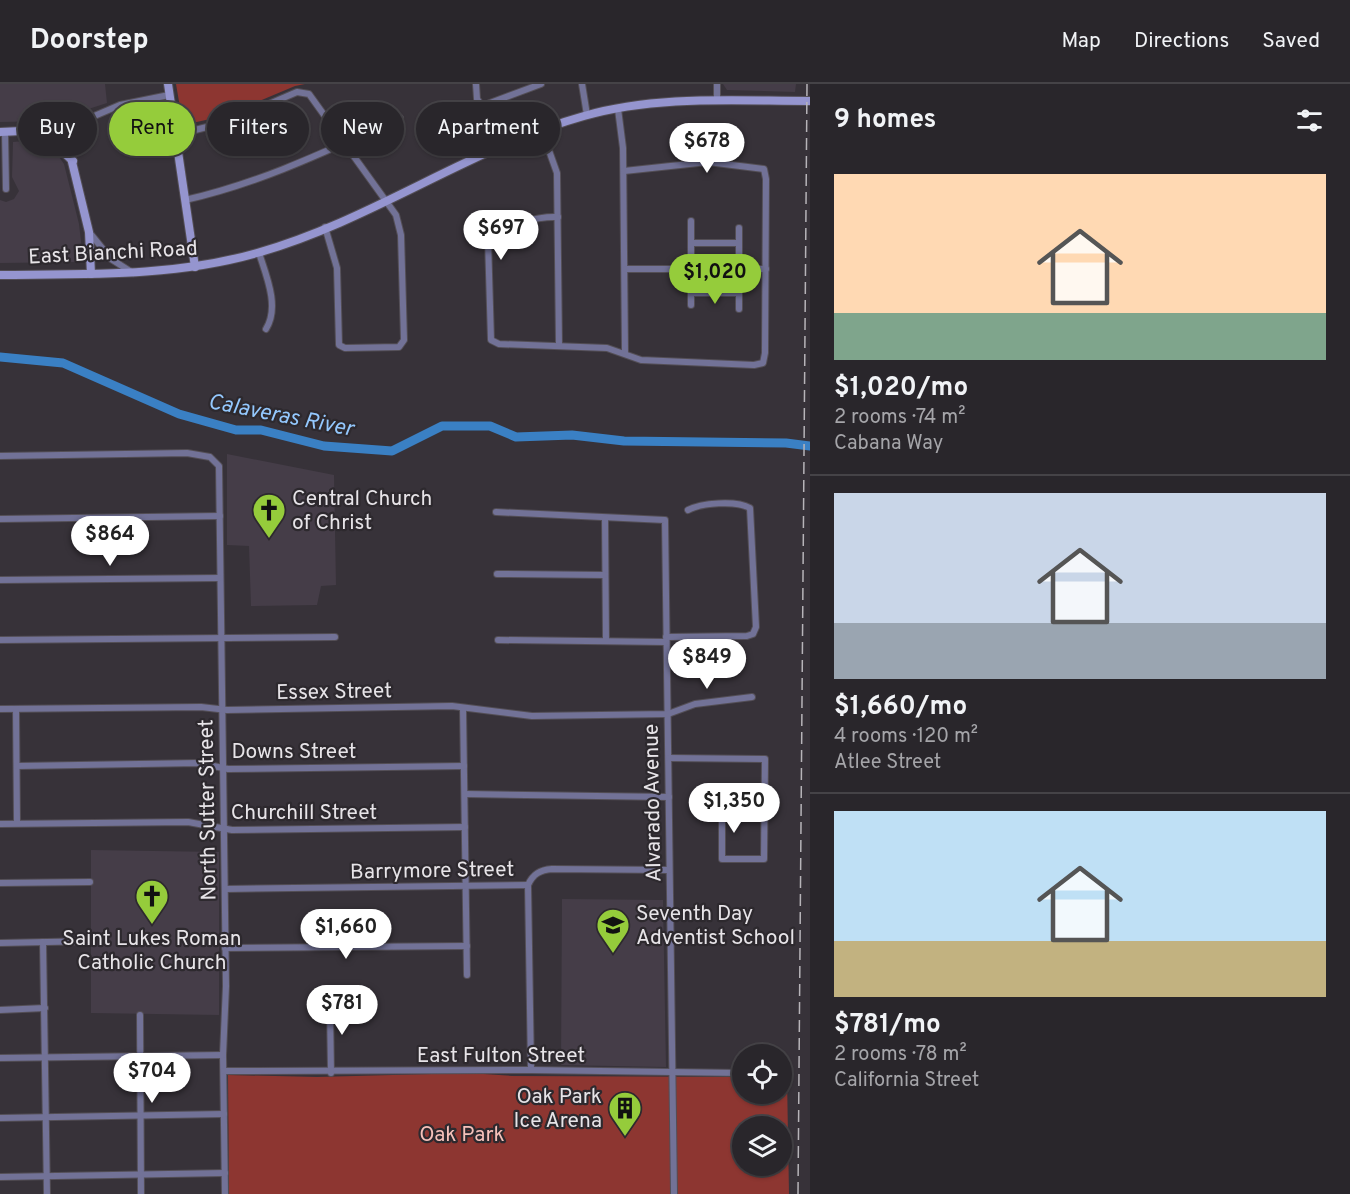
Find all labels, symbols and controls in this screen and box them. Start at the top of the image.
text: Doorstep [30,23,149,59]
text: Map [1061,28,1101,55]
text: Directions [1134,28,1229,55]
text: Saved [1262,28,1320,55]
chip: Buy [18,102,97,156]
chip: Rent [109,102,195,156]
chip: Filters [207,102,309,156]
chip: New [321,102,404,156]
chip: Apartment [416,102,560,156]
text: 9 homes [834,104,936,137]
icon: filters [1293,104,1326,137]
pin: $678 [671,123,743,174]
text: $678 [683,129,731,155]
pin: $697 [465,210,537,261]
icon: home [1026,213,1134,321]
text: $697 [477,216,525,242]
street label: East Bianchi Road [28,236,199,271]
pin: $1,020 [666,254,764,305]
text: $1,020 [683,260,747,286]
text: $1,020/mo [834,372,968,405]
water label: Calaveras River [205,389,357,444]
text: 2 rooms · 74 m² [834,405,965,431]
text: Cabana Way [834,431,943,457]
place label: Central Church of Christ [292,486,432,537]
church icon: Central Church of Christ [251,492,287,539]
pin: $864 [74,516,146,567]
text: $864 [85,522,135,548]
icon: home [1026,532,1134,640]
pin: $849 [671,639,743,690]
text: $849 [682,645,732,671]
street label: Essex Street [276,678,392,707]
text: $1,660/mo [834,691,967,724]
street label: North Sutter Street [193,719,224,901]
street label: Alvarado Avenue [639,724,668,882]
text: 4 rooms · 120 m² [834,724,978,750]
street label: Downs Street [231,739,357,766]
text: Atlee Street [834,750,941,776]
pin: $1,350 [685,783,783,834]
text: $1,350 [703,789,765,815]
street label: Churchill Street [231,800,377,827]
icon: home [1026,850,1134,958]
street label: Barrymore Street [350,857,514,886]
church icon: Saint Lukes Roman Catholic Church [134,878,170,925]
place label: Seventh Day Adventist School [636,901,795,952]
school or university icon: Seventh Day Adventist School [595,907,631,954]
pin: $1,660 [297,909,395,960]
text: $1,660 [315,915,377,941]
place label: Saint Lukes Roman Catholic Church [62,926,242,977]
pin: $781 [306,985,378,1036]
text: $781 [321,991,363,1017]
text: $781/mo [834,1009,941,1042]
text: 2 rooms · 78 m² [834,1042,967,1068]
street label: East Fulton Street [417,1043,585,1070]
map controls [732,1044,792,1176]
button: locate [732,1044,792,1104]
pin: $704 [116,1053,188,1104]
text: $704 [128,1059,176,1085]
text: California Street [834,1068,979,1094]
place label: Oak Park Ice Arena [514,1084,602,1135]
building icon: Oak Park Ice Arena [607,1090,643,1137]
button: layers [732,1116,792,1176]
park label: Oak Park [419,1122,505,1149]

